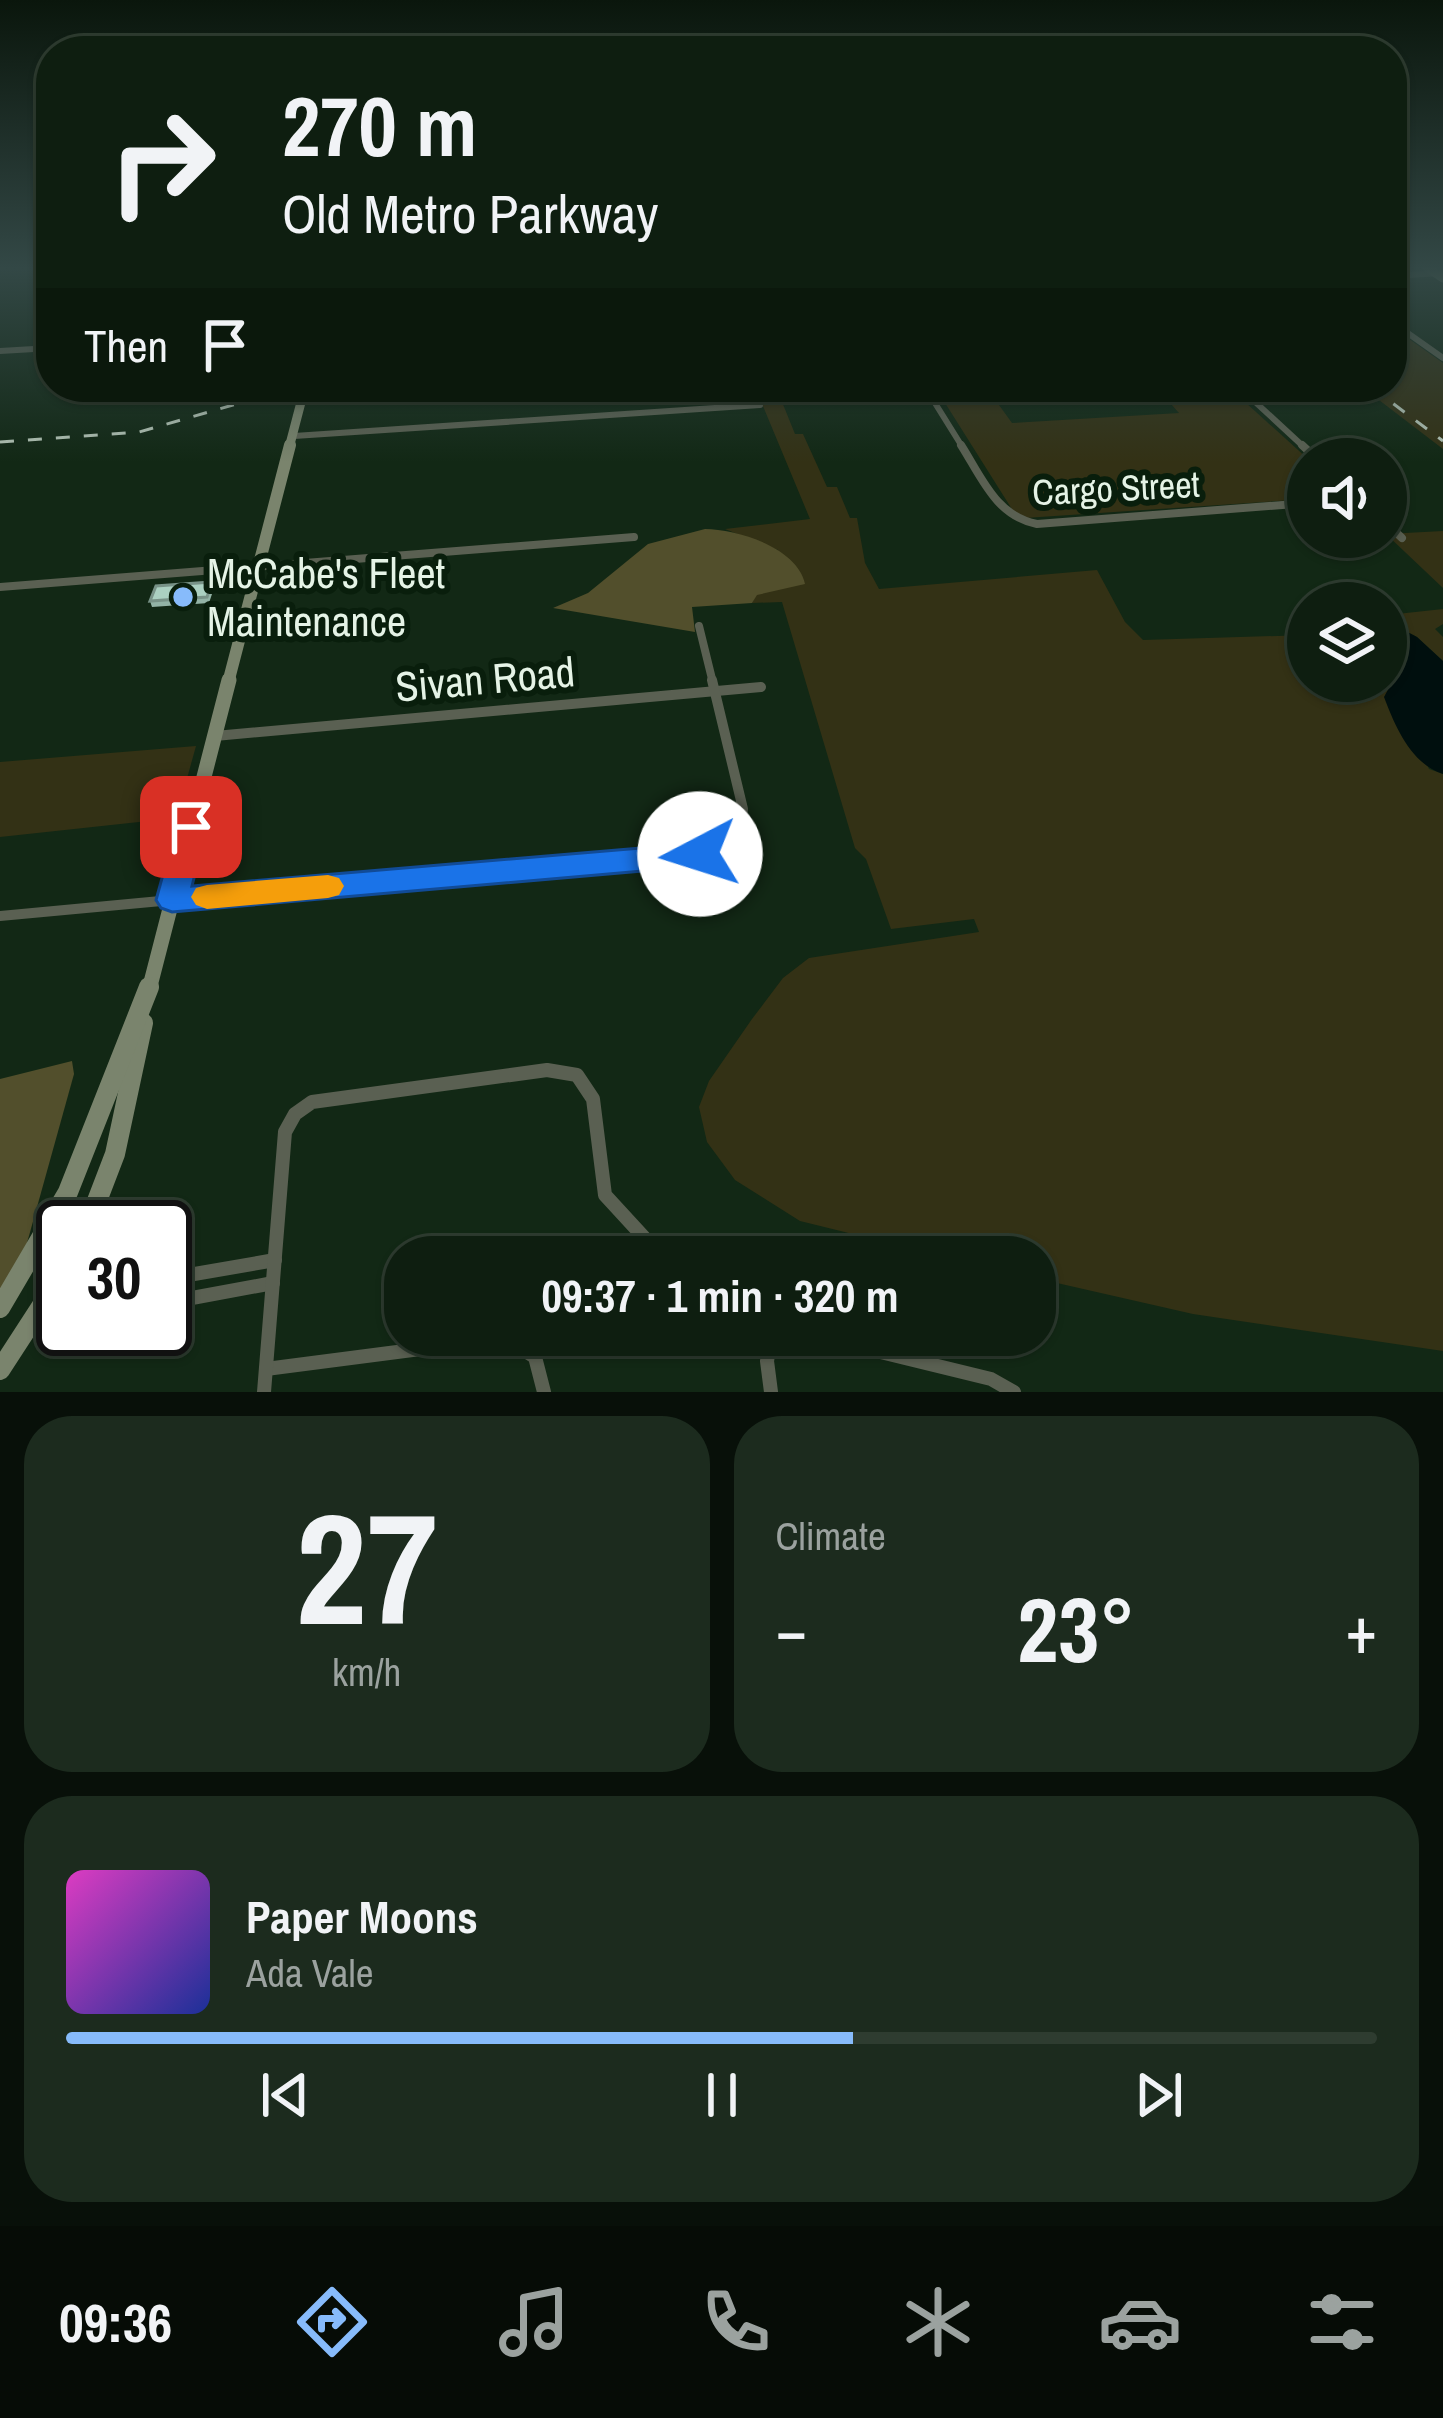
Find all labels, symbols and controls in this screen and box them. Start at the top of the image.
text: 270 m [282,69,477,182]
icon: right [84,84,240,240]
text: Old Metro Parkway [282,177,659,250]
icon: arrive [192,312,258,378]
text: Then [84,315,168,376]
map controls [1287,438,1407,702]
button: sound [1287,438,1407,558]
street label: Cargo Street [1031,460,1201,516]
place label: McCabe's Fleet Maintenance [207,545,445,649]
button: layers [1287,582,1407,702]
marker: McCabe's Fleet Maintenance [170,584,196,610]
street label: Sivan Road [393,643,577,715]
pin [140,776,242,878]
position arrow [637,791,763,917]
icon: arrive [158,794,224,860]
speed limit sign: 30 [36,1200,192,1356]
text: 09:37 · 1 min · 320 m [542,1265,898,1326]
text: 27 [296,1463,438,1673]
text: Climate [776,1510,886,1562]
text: 23° [1017,1569,1135,1690]
text: − [776,1585,807,1674]
text: + [1345,1585,1377,1674]
text: km/h [332,1646,401,1698]
text: Paper Moons [246,1886,478,1947]
text: Ada Vale [246,1947,373,1999]
icon: previous [252,2062,318,2128]
icon: pause [689,2062,755,2128]
icon: next [1126,2062,1192,2128]
icon: directions [290,2280,374,2364]
icon: music [492,2280,576,2364]
icon: phone [694,2280,778,2364]
icon: climate [896,2280,980,2364]
icon: car [1098,2280,1182,2364]
icon: filters [1300,2280,1384,2364]
text: 09:36 [59,2286,172,2359]

